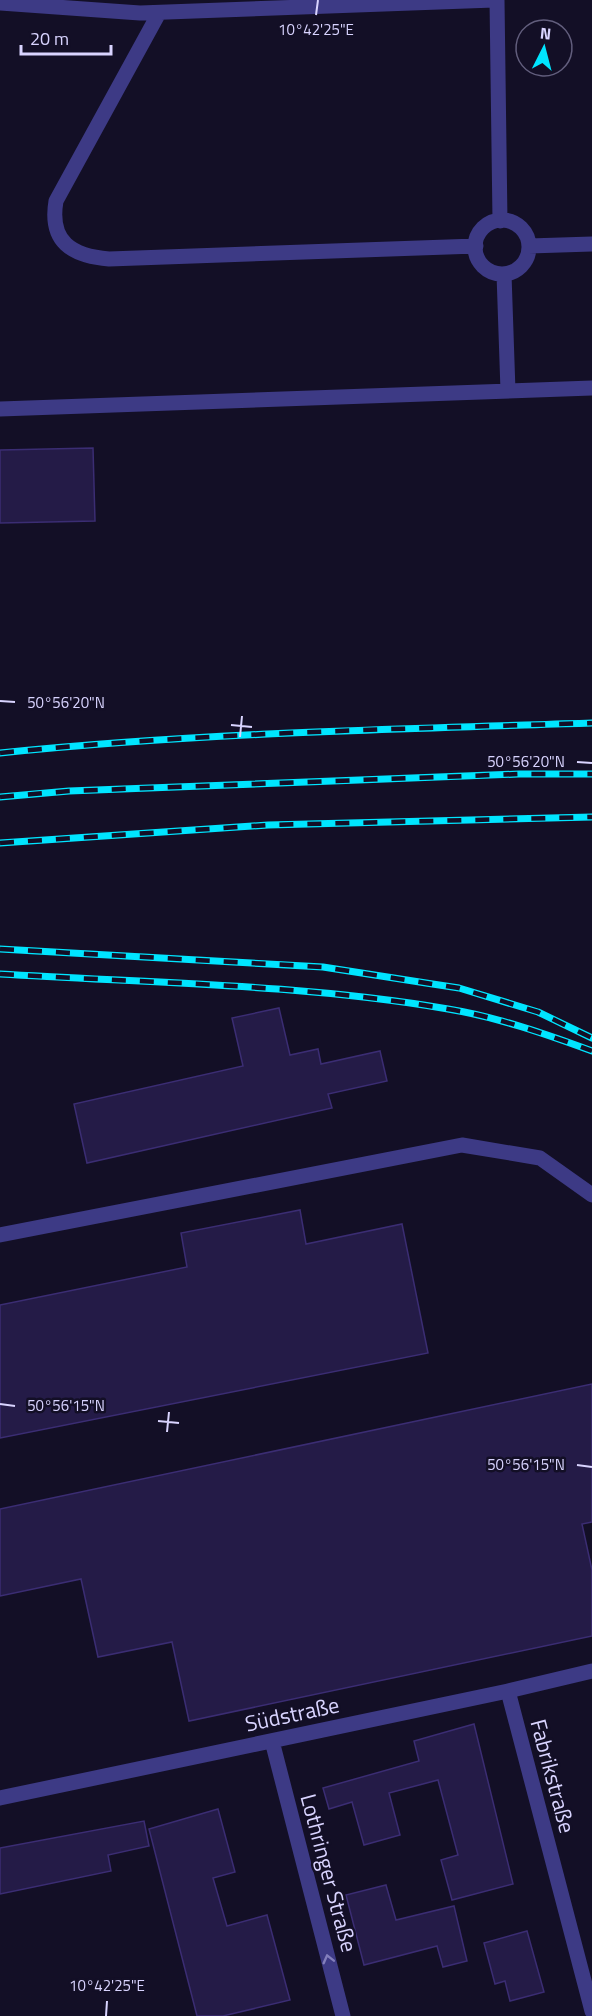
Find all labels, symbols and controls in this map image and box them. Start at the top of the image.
scale bar [21,18,111,56]
text: 10°42'25"E [278,18,354,41]
north arrow [514,18,574,78]
text: N [539,21,552,46]
text: 20 m [30,25,69,52]
text: 50°56'20"N [27,691,105,714]
text: 50°56'20"N [487,750,565,773]
text: 50°56'15"N [27,1394,105,1417]
text: 50°56'15"N [487,1453,565,1476]
street label: Südstraße [242,1687,342,1741]
street label: Fabrikstraße [521,1715,585,1837]
street label: Lothringer Straße [292,1790,366,1956]
one-way arrow [323,1955,335,1965]
text: 10°42'25"E [69,1974,145,1997]

